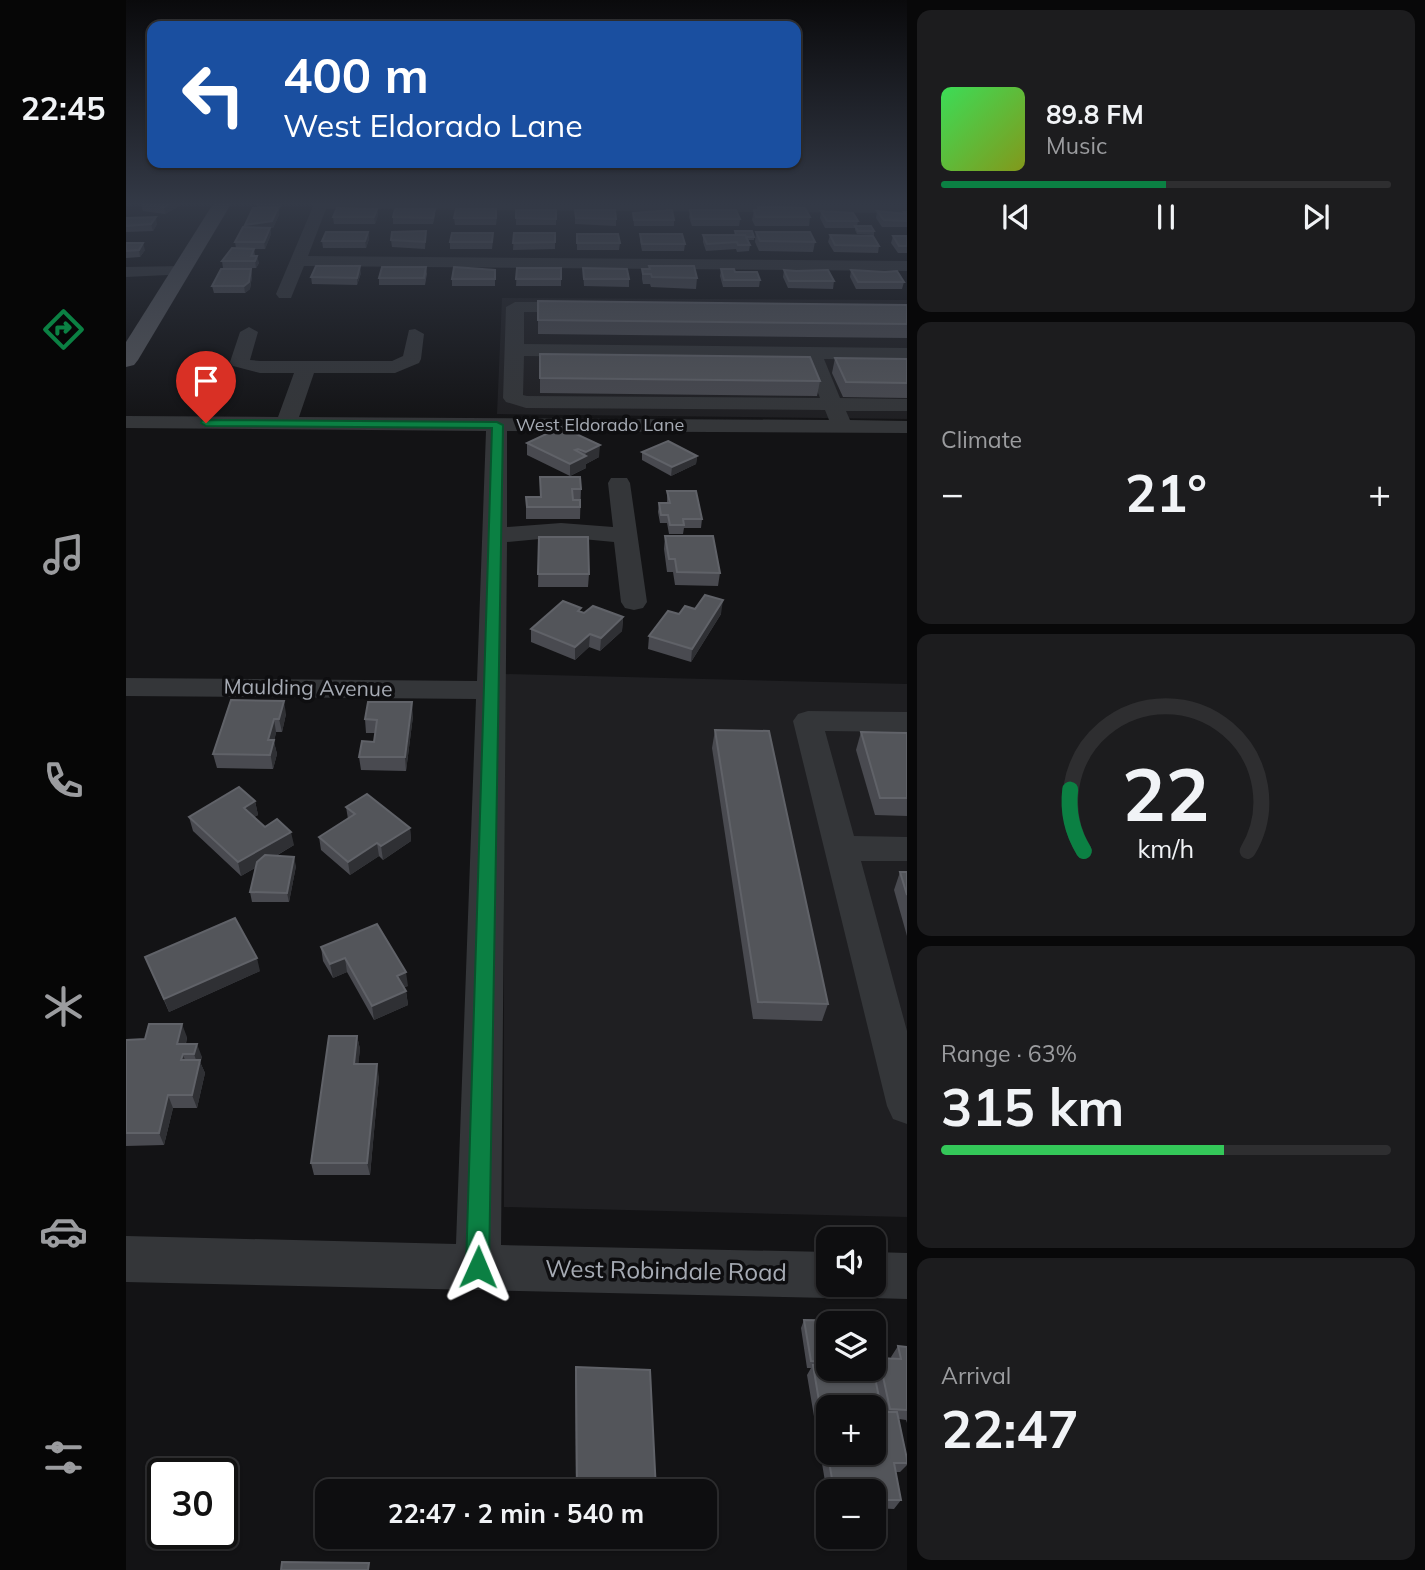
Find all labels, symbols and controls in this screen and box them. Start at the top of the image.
text: 400 m [283,44,429,105]
icon: left [168,49,259,140]
text: 22:45 [21,88,105,128]
text: 89.8 FM [1046,98,1144,131]
text: West Eldorado Lane [283,105,583,145]
text: Music [1046,131,1107,160]
icon: previous [997,198,1035,236]
icon: pause [1147,198,1185,236]
icon: next [1297,198,1335,236]
icon: directions [39,305,88,354]
pin [176,351,236,423]
icon: arrive [187,362,225,400]
street label: West Eldorado Lane [516,413,684,436]
text: Climate [941,425,1022,454]
text: 21° [1125,460,1207,525]
text: − [941,469,964,517]
text: + [1368,469,1391,517]
icon: music [39,530,88,579]
street label: Maulding Avenue [223,673,393,701]
text: 22 [1122,748,1210,839]
icon: phone [39,756,88,805]
text: km/h [1138,833,1194,864]
icon: climate [39,982,88,1031]
text: Range · 63% [941,1039,1077,1068]
text: 315 km [941,1074,1124,1139]
icon: car [39,1207,88,1256]
map controls [816,1227,886,1549]
button: sound [816,1227,886,1297]
position arrow [441,1230,515,1304]
street label: West Robindale Road [545,1253,787,1287]
button: layers [816,1311,886,1381]
text: Arrival [941,1361,1011,1390]
button: + [816,1395,886,1465]
text: 22:47 [941,1396,1079,1461]
icon: filters [39,1433,88,1482]
speed limit sign: 30 [147,1458,238,1549]
button: − [816,1479,886,1549]
text: 22:47 · 2 min · 540 m [388,1497,644,1530]

